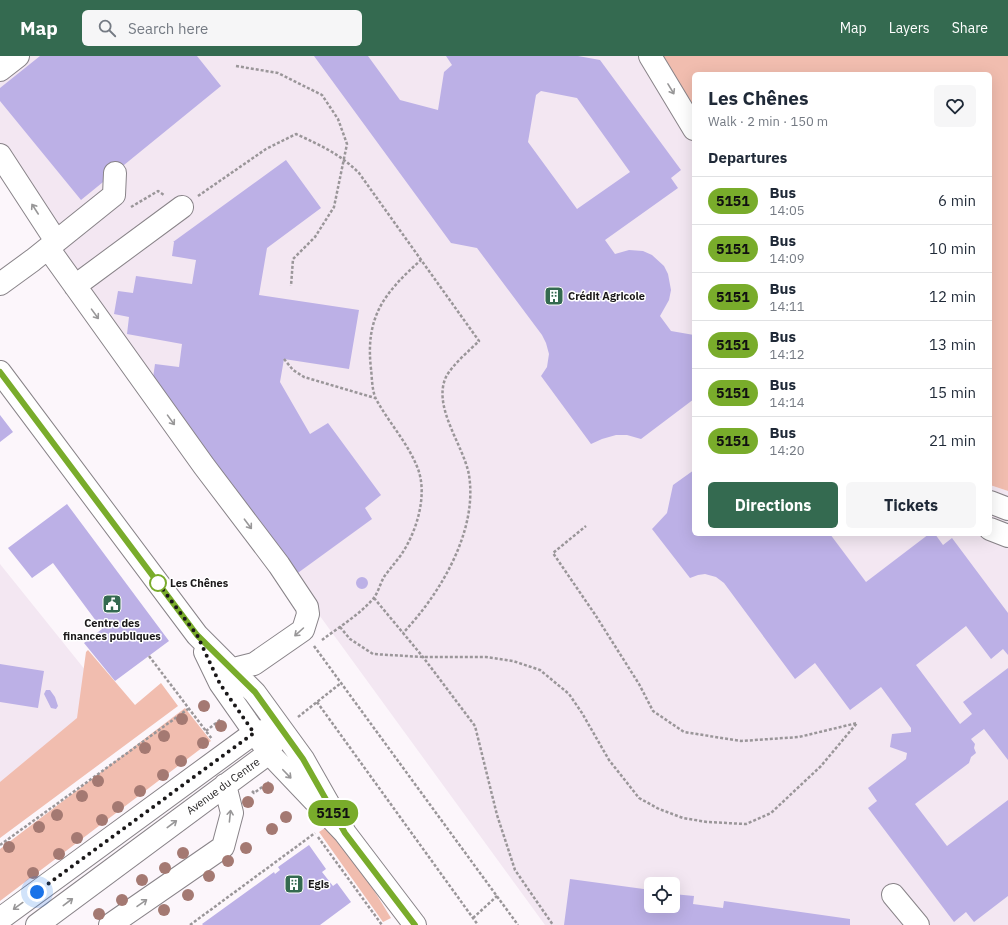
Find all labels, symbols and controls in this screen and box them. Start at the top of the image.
search box [82,10,362,46]
text: Map [20,16,58,40]
icon: search [96,17,118,39]
text: Search here [128,19,208,38]
text: Map [840,19,867,37]
text: Layers [889,19,930,37]
text: Share [952,19,988,37]
one-way arrow [667,83,675,95]
button: heart [934,85,976,127]
text: Les Chênes [708,86,809,110]
text: Walk · 2 min · 150 m [708,113,828,130]
text: Departures [708,148,787,167]
text: Bus [770,183,796,202]
text: 6 min [938,191,976,210]
text: 5151 [716,192,750,210]
text: 14:05 [770,202,805,219]
one-way arrow [31,203,39,214]
text: Bus [770,231,796,250]
text: 10 min [929,239,976,258]
text: 5151 [716,240,750,258]
text: 14:09 [770,250,805,267]
text: Bus [770,279,796,298]
building icon: Crédit Agricole [543,285,565,307]
text: 12 min [929,287,976,306]
text: 5151 [716,288,750,306]
place label: Crédit Agricole [568,289,645,303]
text: 14:11 [770,298,805,315]
one-way arrow [91,308,99,319]
text: Bus [770,327,796,346]
text: 13 min [929,335,976,354]
text: 5151 [716,336,750,354]
text: 14:12 [770,346,805,363]
text: Bus [770,375,796,394]
text: 15 min [929,383,976,402]
text: 5151 [716,384,750,402]
text: 14:14 [770,394,805,411]
one-way arrow [166,414,175,425]
text: Bus [770,423,796,442]
text: 21 min [929,431,976,450]
text: 5151 [716,432,750,450]
text: 14:20 [770,442,805,459]
button: Directions [708,482,838,528]
button: Tickets [846,482,976,528]
one-way arrow [244,519,252,530]
marker: Les Chênes [149,574,167,592]
place label: Les Chênes [170,576,229,590]
public building icon: Centre des finances publiques [101,593,123,615]
place label: Centre des finances publiques [63,616,161,643]
one-way arrow [294,627,304,637]
street label: Avenue du Centre [183,755,263,817]
one-way arrow [282,769,292,779]
line badge: 5151 [305,800,361,826]
text: 5151 [316,804,350,822]
one-way arrow [226,810,233,823]
one-way arrow [167,820,178,828]
building icon: Egis [283,873,305,895]
place label: Egis [308,877,330,891]
map controls [644,877,680,913]
button: locate [644,877,680,913]
your location [27,882,47,902]
one-way arrow [62,898,73,906]
one-way arrow [137,899,148,907]
one-way arrow [12,902,23,911]

